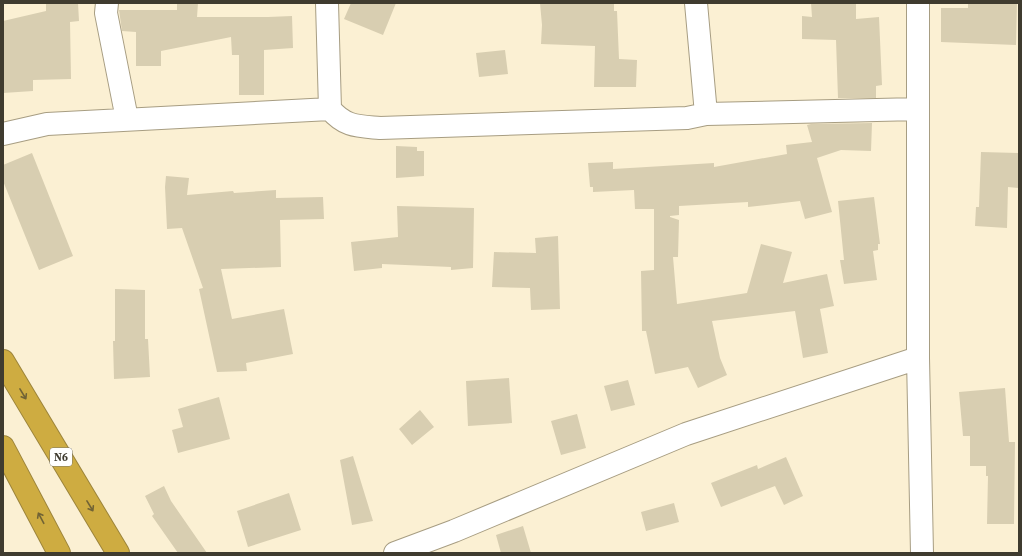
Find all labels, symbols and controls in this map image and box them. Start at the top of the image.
one-way arrow [19,388,27,399]
road number: N6 [50,448,72,466]
one-way arrow [86,500,94,512]
one-way arrow [37,513,44,525]

